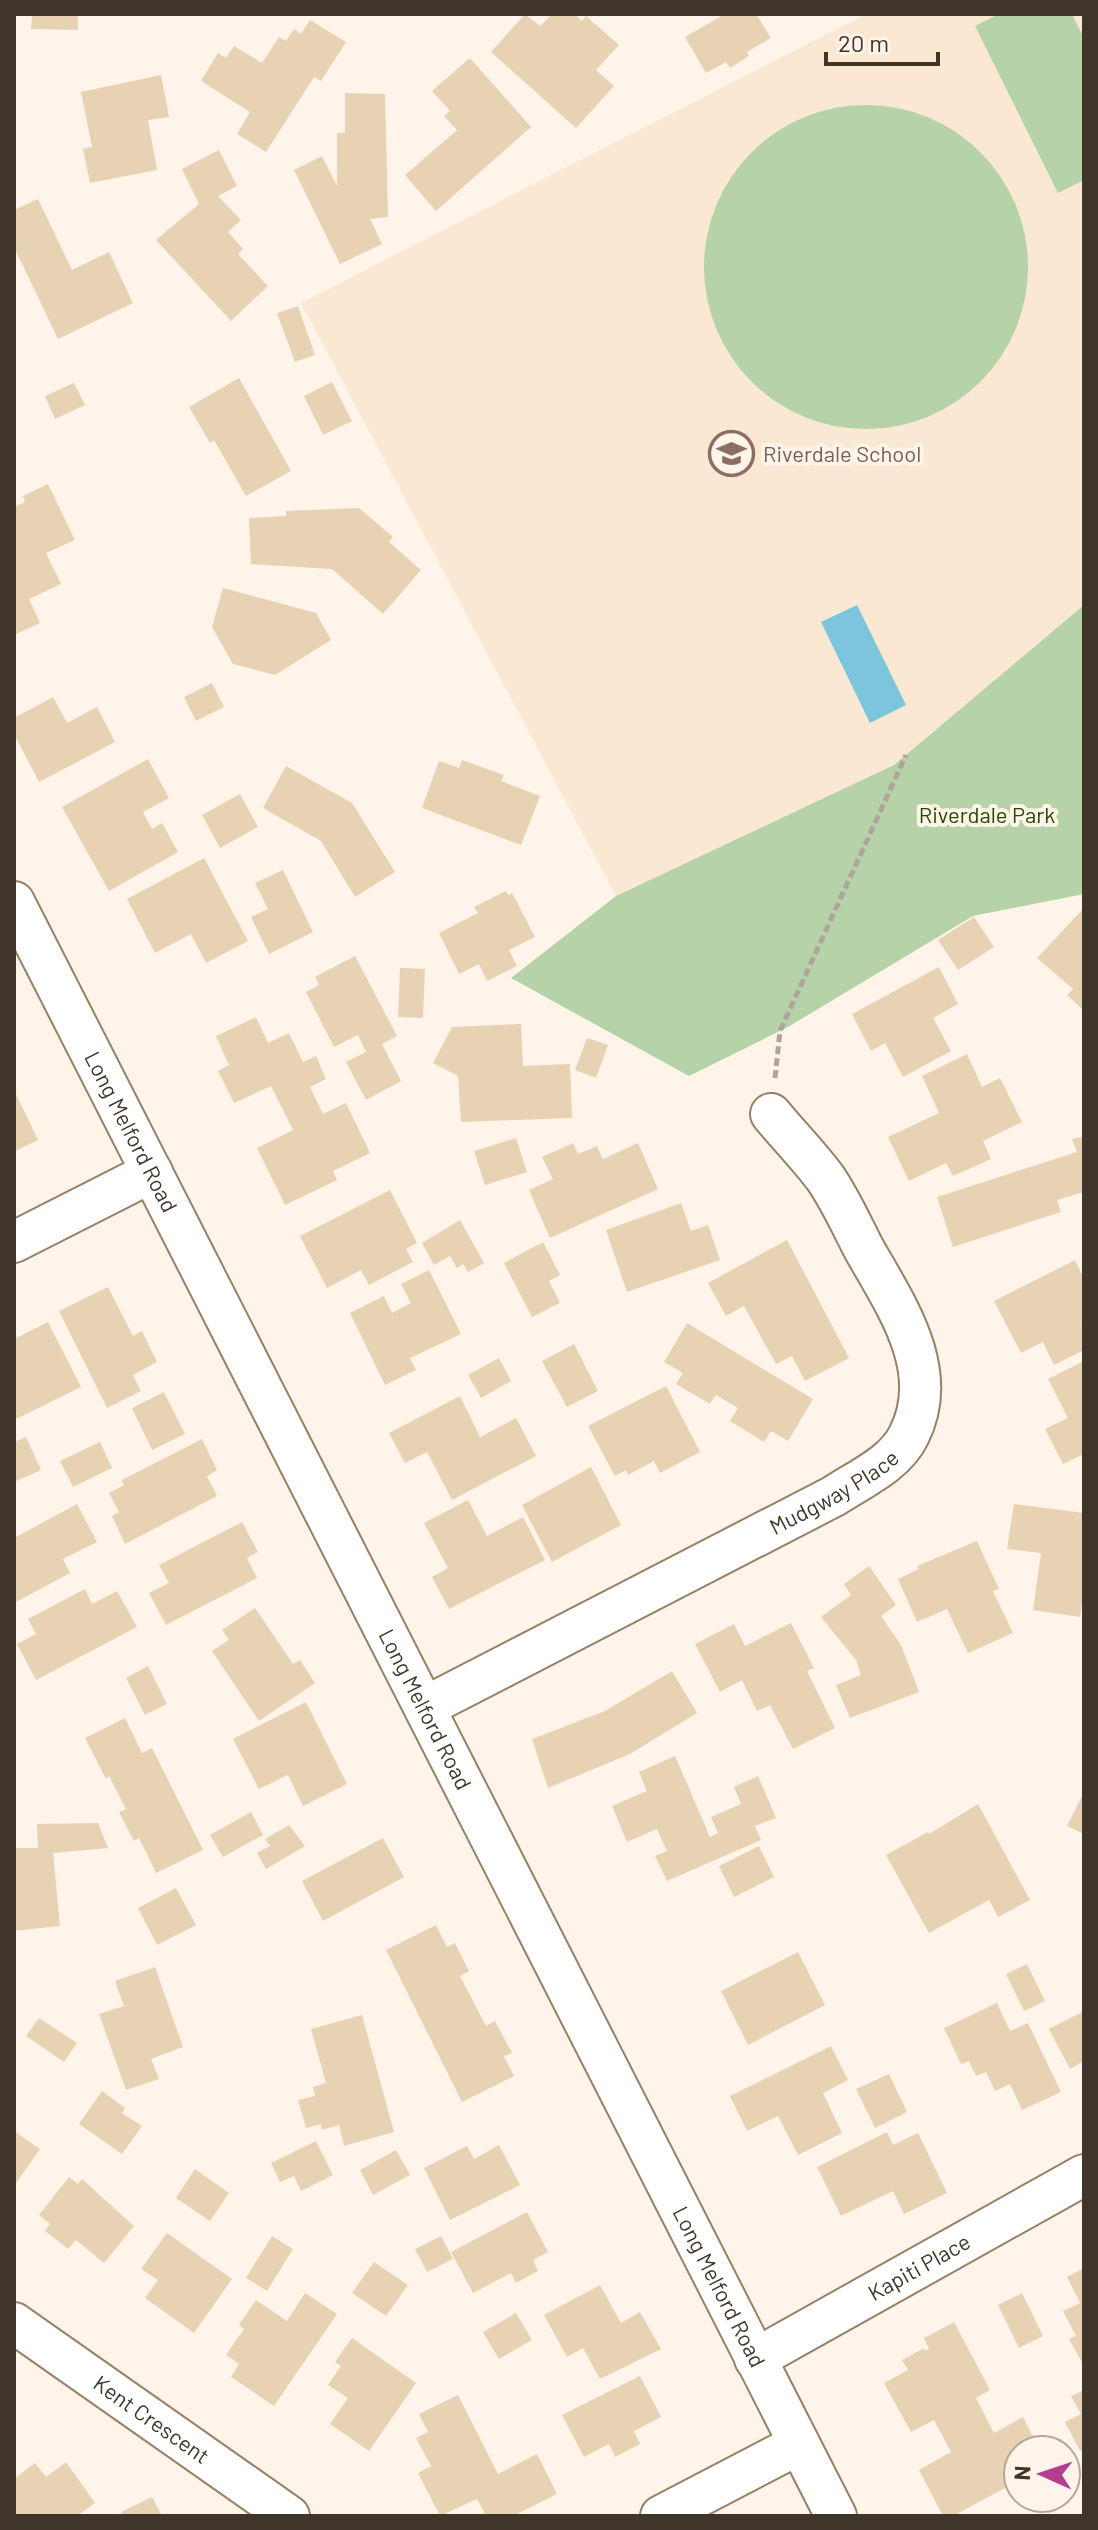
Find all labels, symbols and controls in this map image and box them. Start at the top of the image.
scale bar [826,16,938,66]
text: 20 m [838,28,889,57]
school or university icon: Riverdale School [708,430,756,478]
place label: Riverdale School [763,440,921,466]
park label: Riverdale Park [919,801,1055,827]
street label: Long Melford Road [80,1047,184,1216]
street label: Mudgway Place [765,1444,903,1539]
street label: Long Melford Road [374,1624,478,1794]
street label: Long Melford Road [668,2202,772,2371]
street label: Kapiti Place [863,2227,974,2305]
street label: Kent Crescent [89,2369,215,2468]
north arrow [1002,2434,1082,2514]
text: N [1008,2465,1034,2481]

